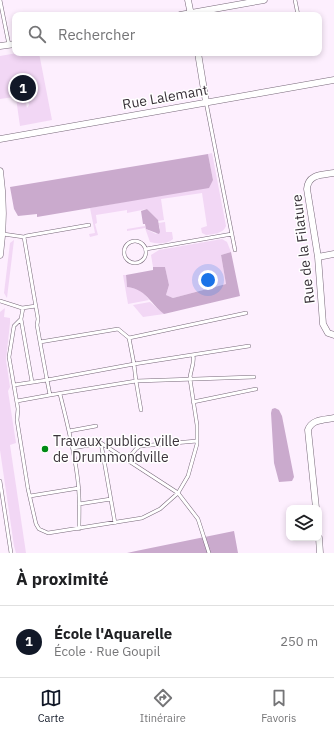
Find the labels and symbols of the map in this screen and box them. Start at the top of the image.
pin: 1 [10,73,36,103]
street label: Rue Lalemant [121,81,209,113]
street label: Rue de la Filature [287,193,319,305]
your location [198,270,218,290]
place label: Travaux publics ville de Drummondville [53,432,180,466]
marker: Travaux publics ville de Drummondville [40,444,50,454]

